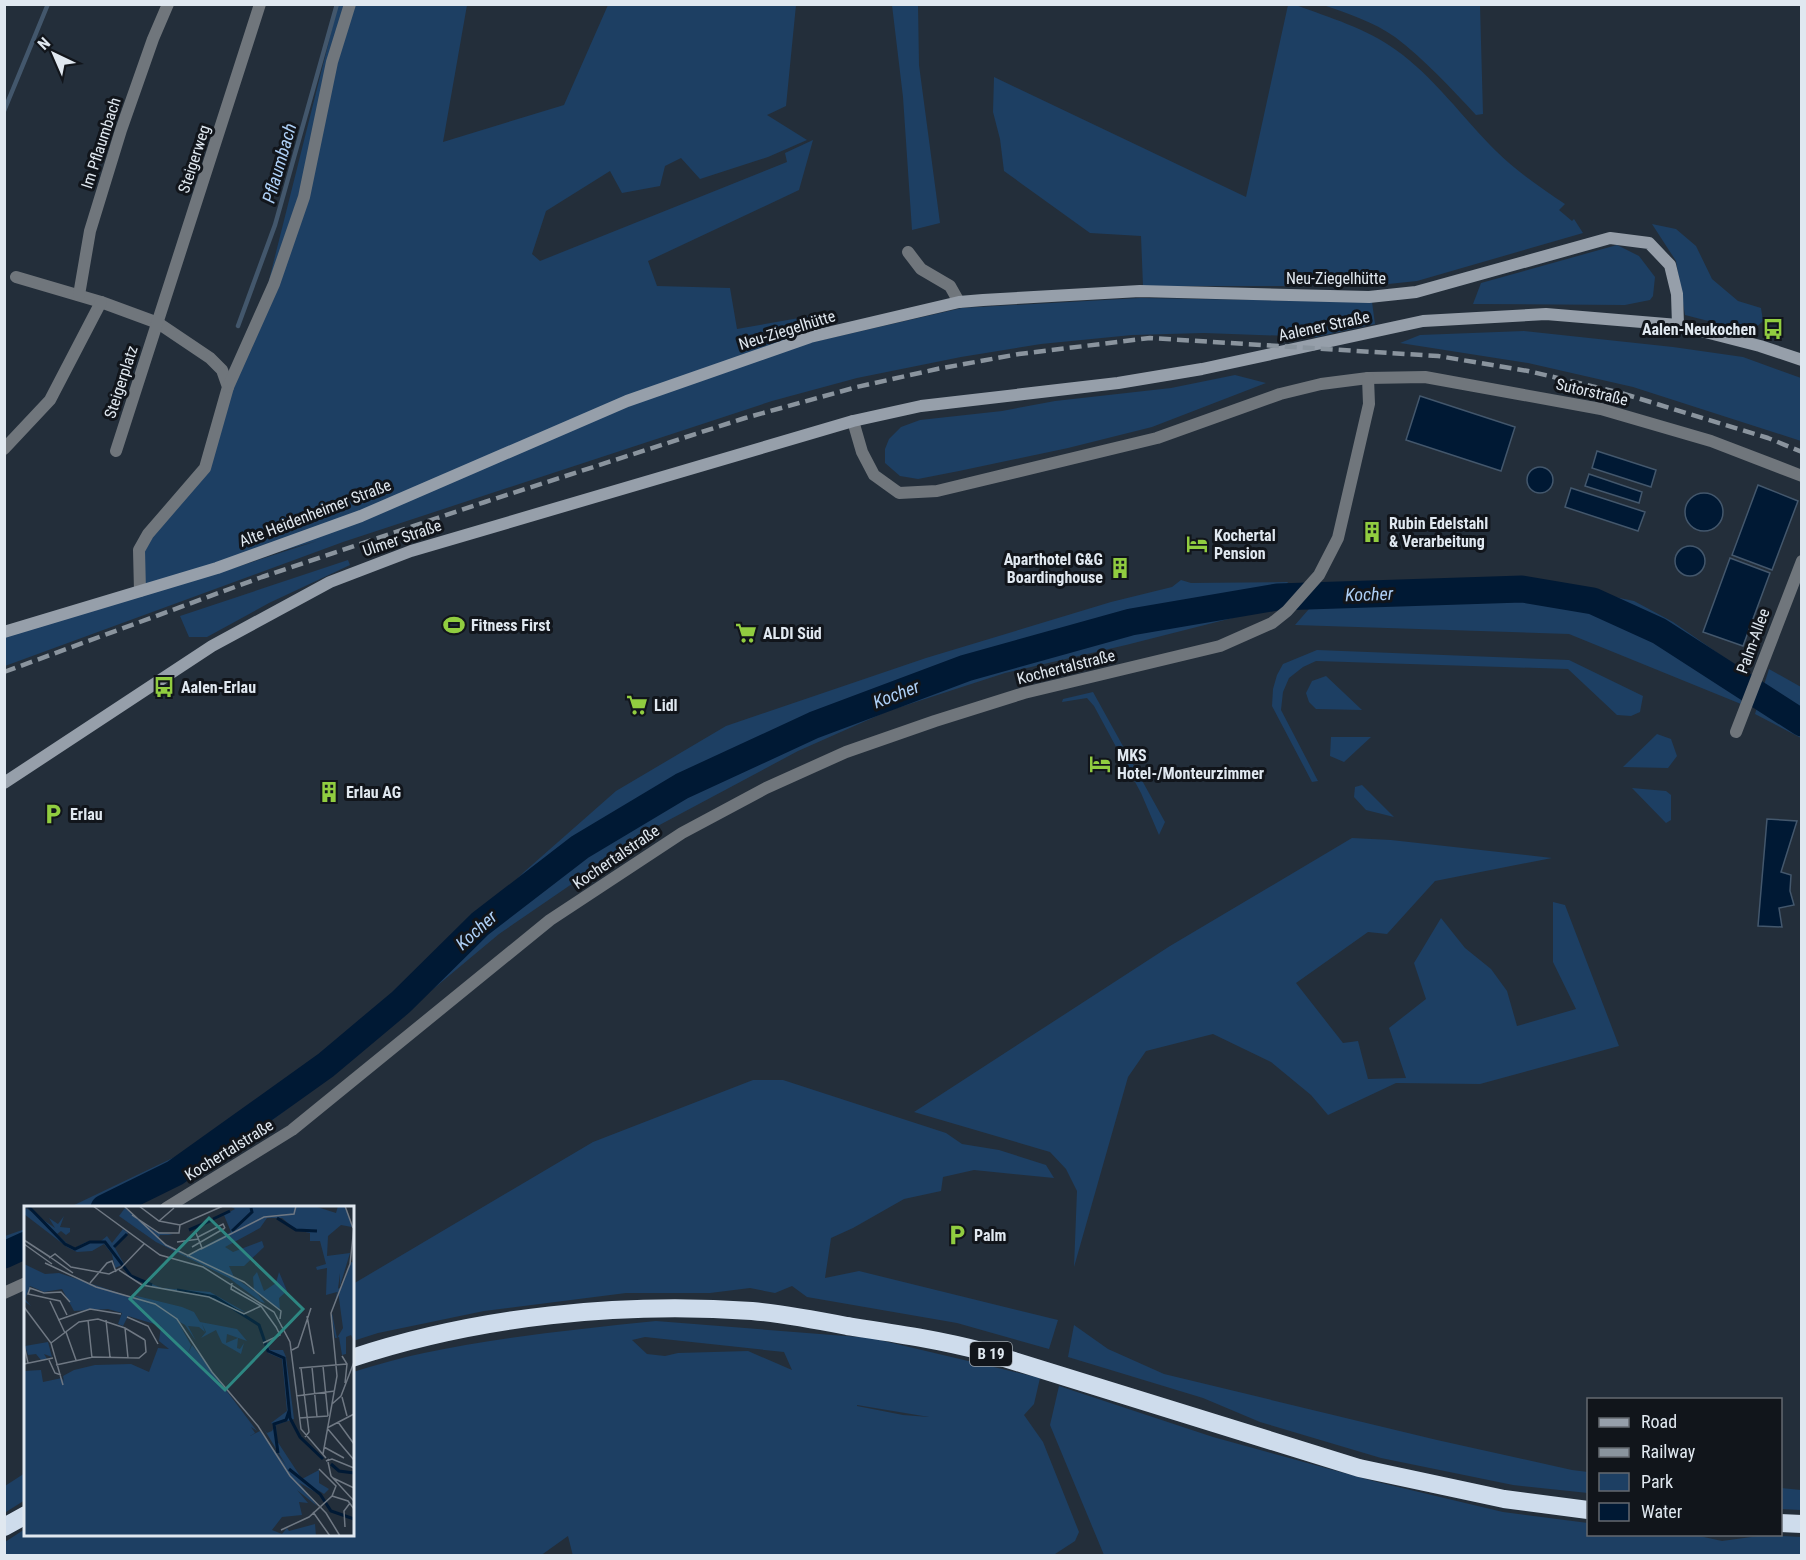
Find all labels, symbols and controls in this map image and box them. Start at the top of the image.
north arrow [24,24,84,84]
text: N [34,33,54,54]
street label: Im Pflaumbach [77,95,125,191]
water label: Pflaumbach [258,121,300,205]
street label: Steigerweg [174,123,214,195]
street label: Neu-Ziegelhütte [1286,269,1386,288]
street label: Neu-Ziegelhütte [736,306,838,354]
street label: Aalener Straße [1277,307,1371,345]
bus stop icon: Aalen-Neukochen [1761,317,1785,341]
place label: Aalen-Neukochen [1642,320,1756,339]
street label: Steigerplatz [100,343,142,421]
street label: Sutorstraße [1554,374,1630,410]
street label: Alte Heidenheimer Straße [236,475,394,551]
place label: Rubin Edelstahl & Verarbeitung [1389,514,1488,551]
street label: Ulmer Straße [360,516,444,560]
building icon: Rubin Edelstahl & Verarbeitung [1360,520,1384,544]
place label: Kochertal Pension [1214,526,1276,563]
hotel icon: Kochertal Pension [1185,532,1209,556]
place label: Aparthotel G&G Boardinghouse [1004,550,1103,587]
building icon: Aparthotel G&G Boardinghouse [1108,556,1132,580]
water label: Kocher [1345,583,1394,605]
street label: Palm-Allee [1732,606,1774,676]
sports icon: Fitness First [442,613,466,637]
place label: Fitness First [471,616,551,635]
supermarket icon: ALDI Süd [734,621,758,645]
place label: ALDI Süd [763,624,822,643]
street label: Kochertalstraße [1015,646,1117,688]
bus stop icon: Aalen-Erlau [152,675,176,699]
water label: Kocher [870,675,923,712]
place label: Aalen-Erlau [181,678,256,697]
supermarket icon: Lidl [625,693,649,717]
place label: Lidl [654,696,678,715]
place label: MKS Hotel-/Monteurzimmer [1117,746,1264,783]
hotel icon: MKS Hotel-/Monteurzimmer [1088,752,1112,776]
building icon: Erlau AG [317,780,341,804]
place label: Erlau AG [346,783,401,802]
parking icon: Erlau [41,802,65,826]
place label: Erlau [70,805,103,824]
street label: Kochertalstraße [569,821,663,893]
water label: Kocher [451,906,501,954]
street label: Kochertalstraße [181,1115,277,1185]
inset map [24,1206,354,1536]
parking icon: Palm [945,1223,969,1247]
place label: Palm [974,1226,1007,1245]
road number: B 19 [970,1342,1012,1366]
legend [1587,1398,1782,1536]
text: Road [1641,1411,1677,1432]
text: Railway [1641,1441,1696,1462]
text: Park [1641,1471,1673,1492]
text: Water [1641,1501,1683,1522]

